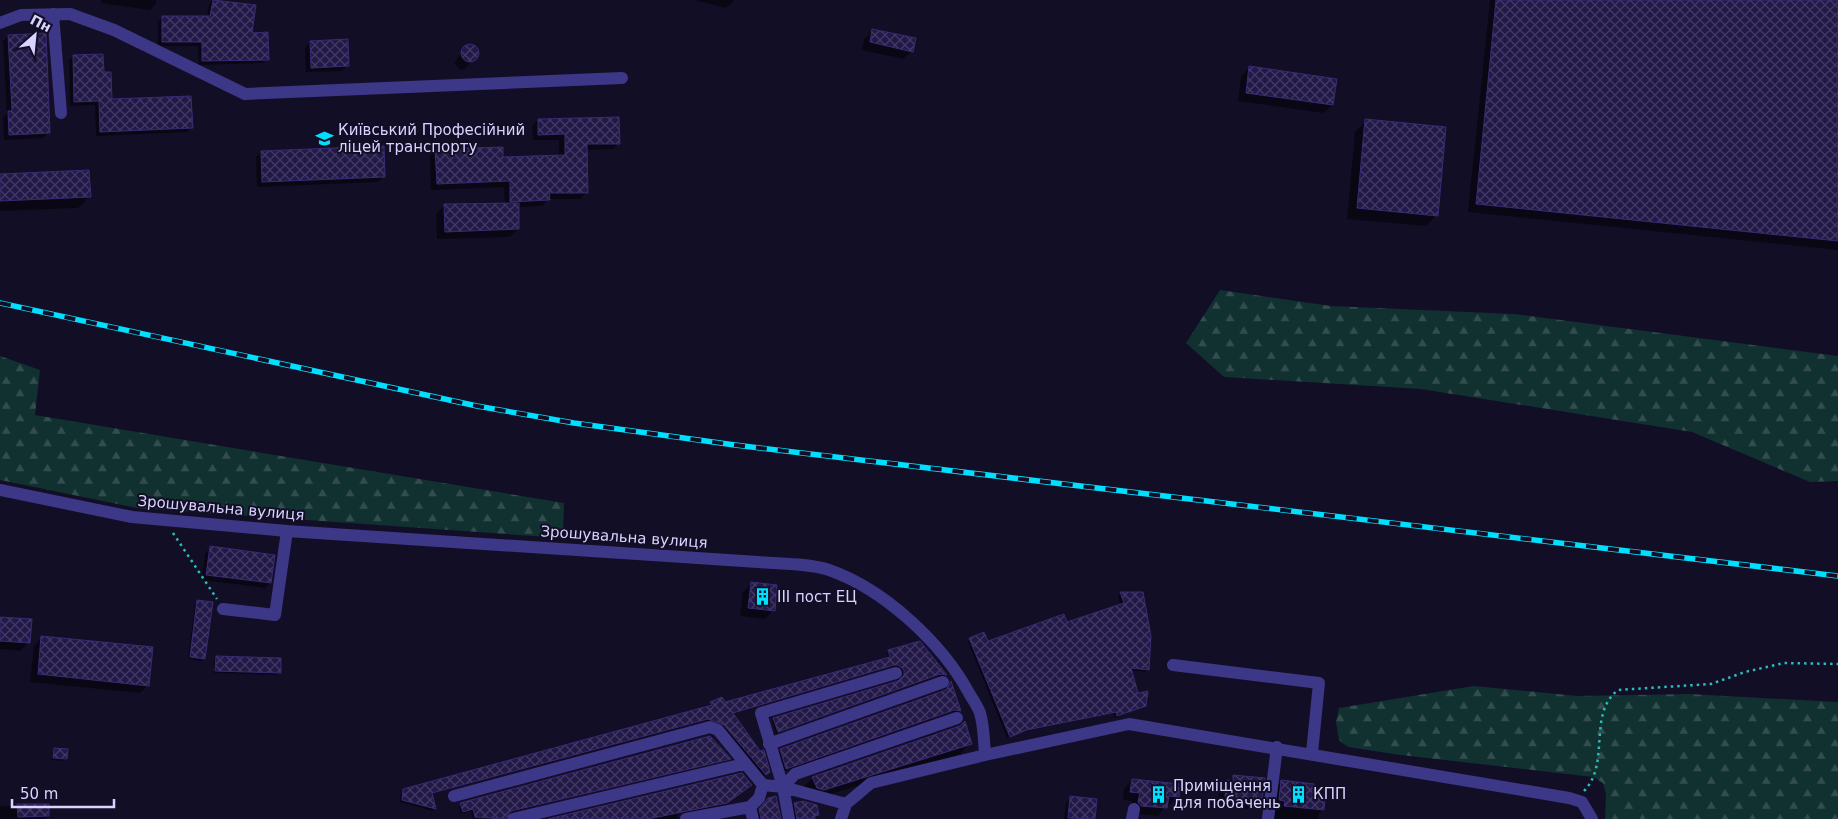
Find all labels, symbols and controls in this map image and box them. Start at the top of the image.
north arrow [10,10,60,60]
text: Пн [28,11,54,35]
place label: Київський Професійний ліцей транспорту [338,121,525,156]
school or university icon: Київський Професійний ліцей транспорту [314,129,334,149]
street label: Зрошувальна вулиця [137,492,305,524]
street label: Зрошувальна вулиця [540,522,708,552]
building icon: III пост ЕЦ [753,587,773,607]
place label: III пост ЕЦ [777,588,857,606]
scale bar [12,776,115,808]
place label: Приміщення для побачень [1173,777,1281,812]
building icon: КПП [1289,784,1309,804]
text: 50 m [20,785,58,803]
building icon: Приміщення для побачень [1149,785,1169,805]
place label: КПП [1313,785,1346,803]

